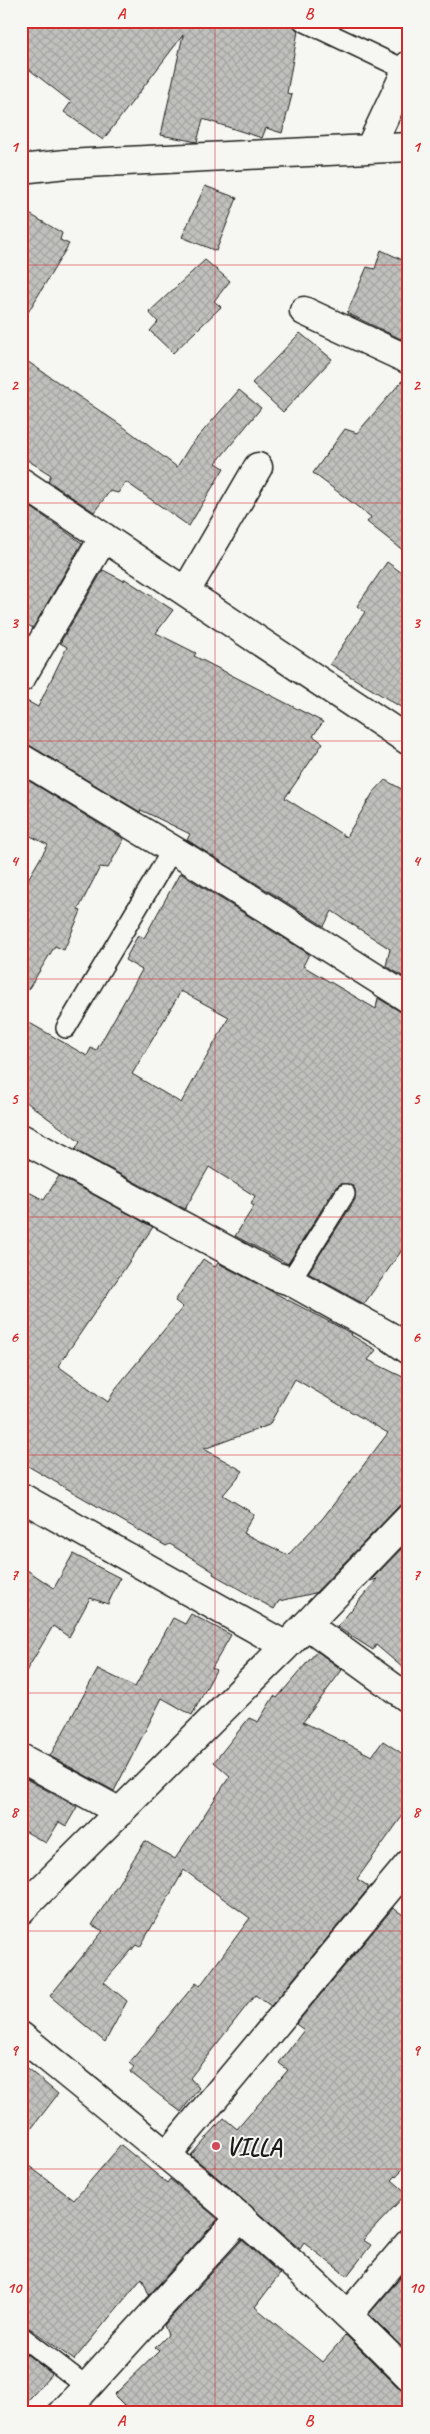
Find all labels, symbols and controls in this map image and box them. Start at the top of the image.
text: A [117,4,127,24]
text: B [305,4,315,24]
text: 1 [10,137,19,157]
text: 1 [412,137,421,157]
text: 2 [10,375,19,395]
text: 2 [412,375,421,395]
text: 3 [10,613,19,633]
text: 3 [412,613,421,633]
text: 4 [10,851,19,871]
text: 4 [412,851,421,871]
text: 5 [11,1089,20,1109]
text: 5 [413,1089,422,1109]
text: 6 [10,1327,19,1347]
text: 6 [412,1327,421,1347]
text: 7 [10,1565,19,1585]
text: 7 [412,1565,421,1585]
text: 8 [10,1802,19,1822]
text: 8 [412,1802,421,1822]
text: 9 [10,2040,19,2060]
text: 9 [412,2040,421,2060]
place label: VILLA [226,2131,283,2163]
marker: VILLA [210,2140,222,2152]
text: 10 [7,2278,23,2298]
text: 10 [409,2278,425,2298]
text: A [117,2411,127,2431]
text: B [305,2411,315,2431]

